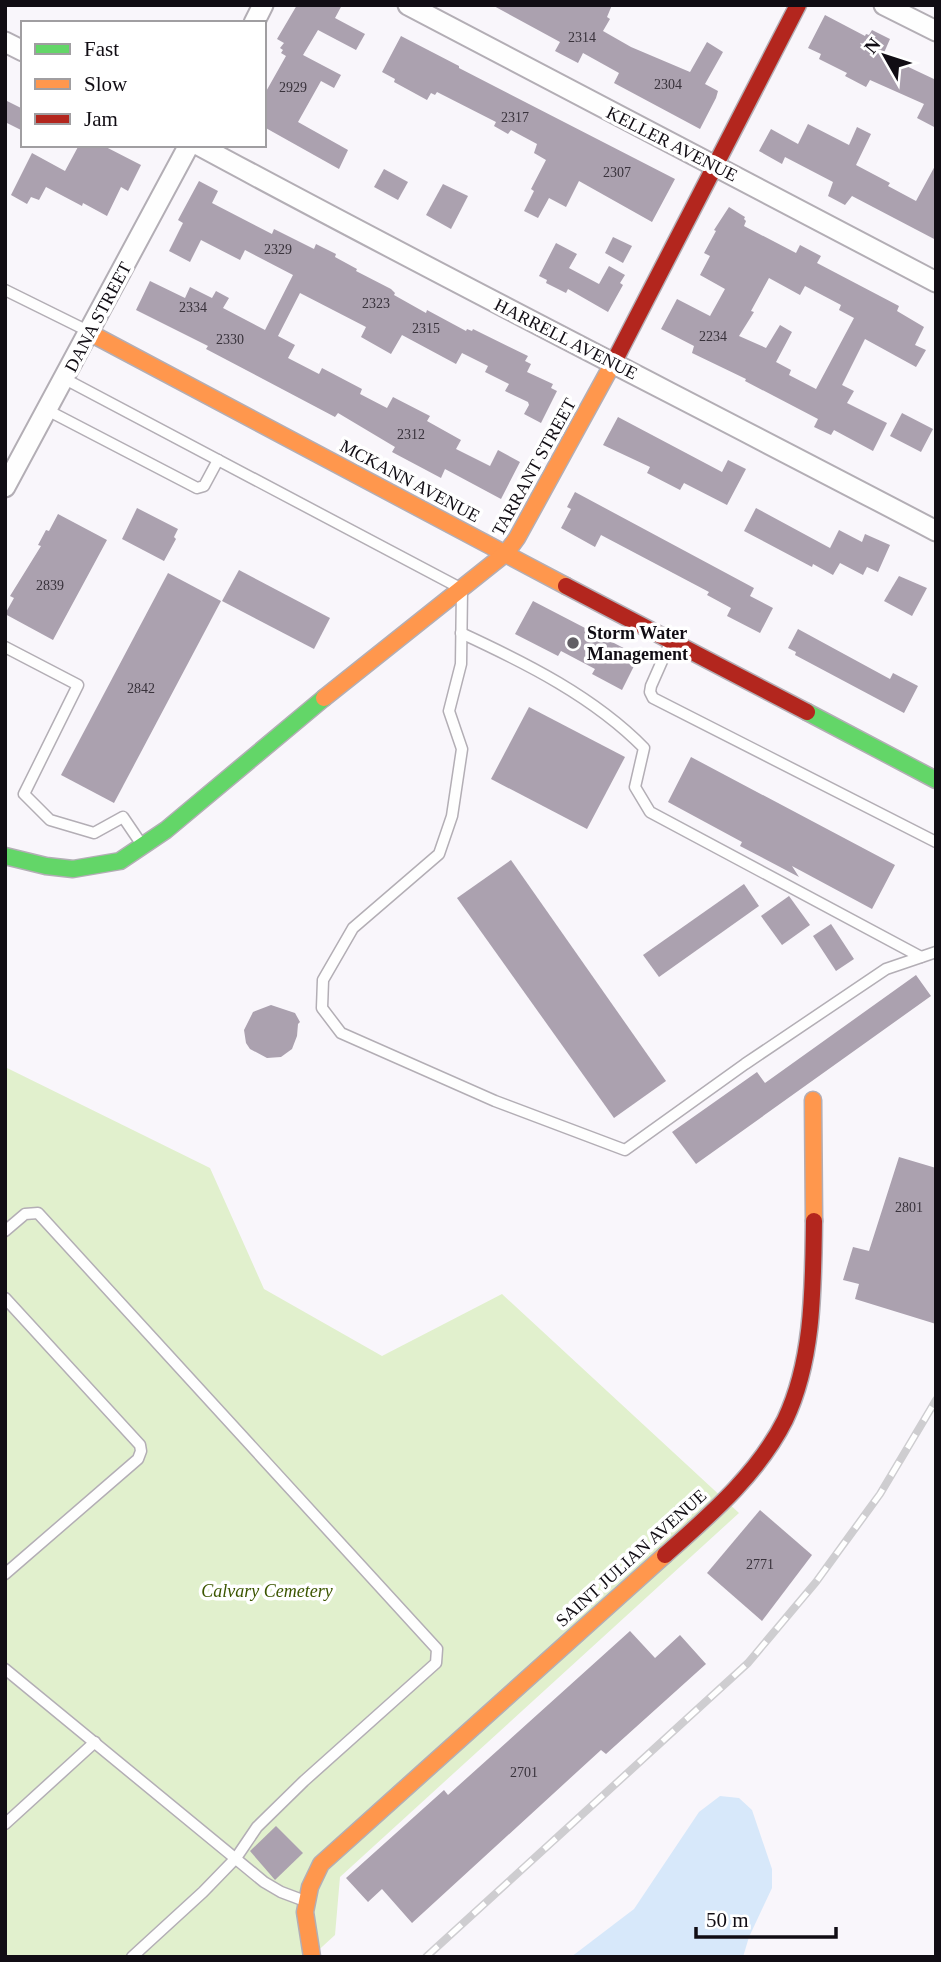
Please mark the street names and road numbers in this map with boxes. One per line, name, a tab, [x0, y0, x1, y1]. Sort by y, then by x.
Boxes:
street label: KELLER AVENUE	[603, 102, 741, 186]
street label: DANA STREET	[61, 259, 135, 375]
street label: HARRELL AVENUE	[491, 294, 641, 384]
street label: TARRANT STREET	[488, 395, 580, 539]
street label: MCKANN AVENUE	[337, 436, 483, 526]
street label: SAINT JULIAN AVENUE	[552, 1485, 710, 1631]

